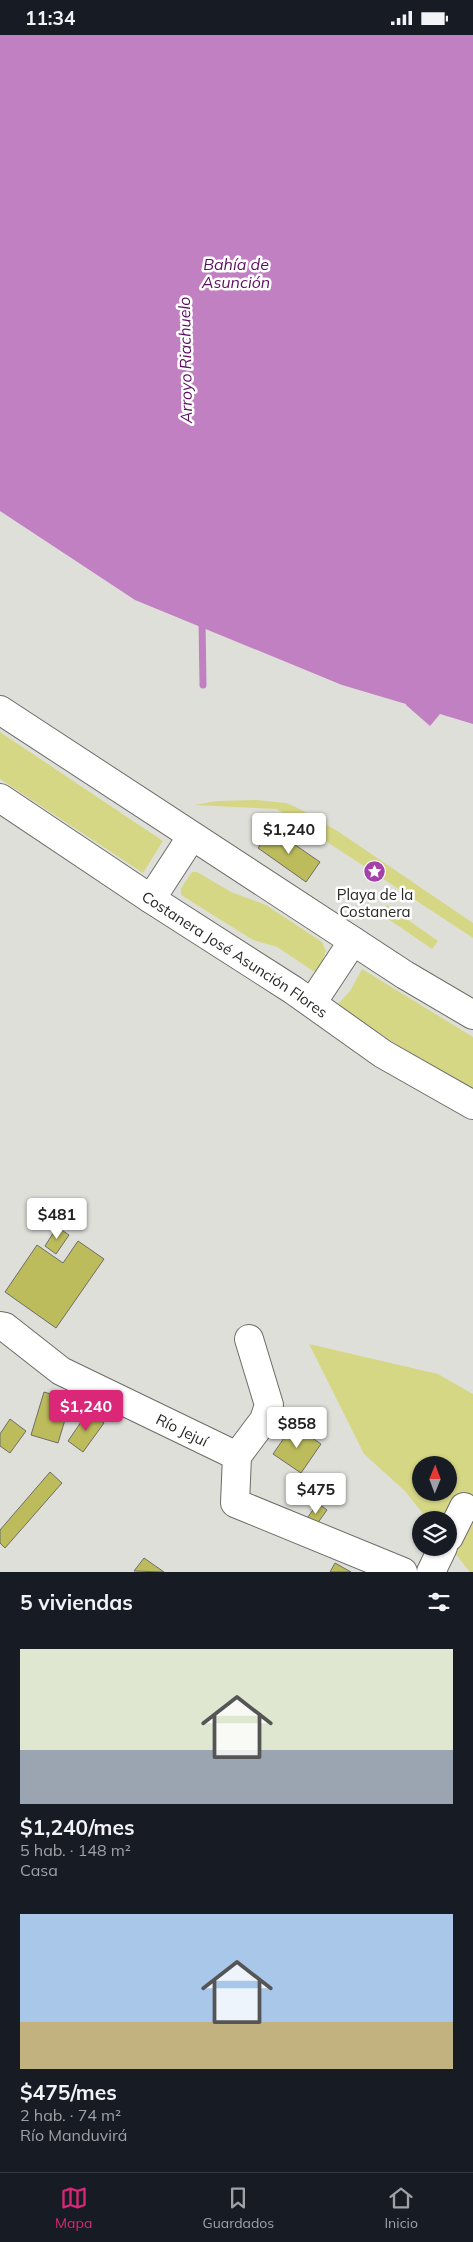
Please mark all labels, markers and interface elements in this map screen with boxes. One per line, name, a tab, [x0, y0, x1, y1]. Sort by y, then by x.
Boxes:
text: 11:34	[25, 6, 75, 30]
water label: Bahía de Asunción	[201, 254, 270, 292]
water label: Arroyo Riachuelo	[174, 297, 196, 424]
pin: $1,240	[248, 813, 330, 855]
text: $1,240	[263, 819, 315, 839]
place icon: Playa de la Costanera	[363, 859, 387, 883]
place label: Playa de la Costanera	[337, 885, 413, 921]
street label: Costanera José Asunción Flores	[138, 886, 332, 1021]
pin: $481	[27, 1197, 87, 1240]
text: $481	[38, 1204, 76, 1224]
pin: $1,240	[45, 1389, 127, 1432]
text: $1,240	[60, 1396, 112, 1416]
pin: $858	[267, 1407, 327, 1449]
street label: Río Jejuí	[153, 1409, 213, 1451]
text: $858	[278, 1413, 316, 1433]
north arrow	[412, 1456, 458, 1501]
map controls	[412, 1456, 457, 1556]
pin: $475	[286, 1473, 346, 1515]
text: $475	[297, 1479, 335, 1499]
button: layers	[412, 1511, 457, 1556]
icon: filters	[425, 1588, 453, 1616]
text: 5 viviendas	[20, 1589, 133, 1615]
icon: home	[192, 1682, 282, 1772]
text: $1,240/mes	[20, 1814, 135, 1840]
text: 5 hab. · 148 m²	[20, 1840, 131, 1860]
text: Casa	[20, 1860, 58, 1880]
icon: home	[192, 1947, 282, 2037]
text: $475/mes	[20, 2079, 117, 2105]
text: 2 hab. · 74 m²	[20, 2105, 121, 2125]
text: Río Manduvirá	[20, 2125, 127, 2145]
tab: Mapa	[55, 2184, 92, 2232]
tab: Guardados	[202, 2184, 274, 2232]
tab: Inicio	[384, 2184, 418, 2232]

